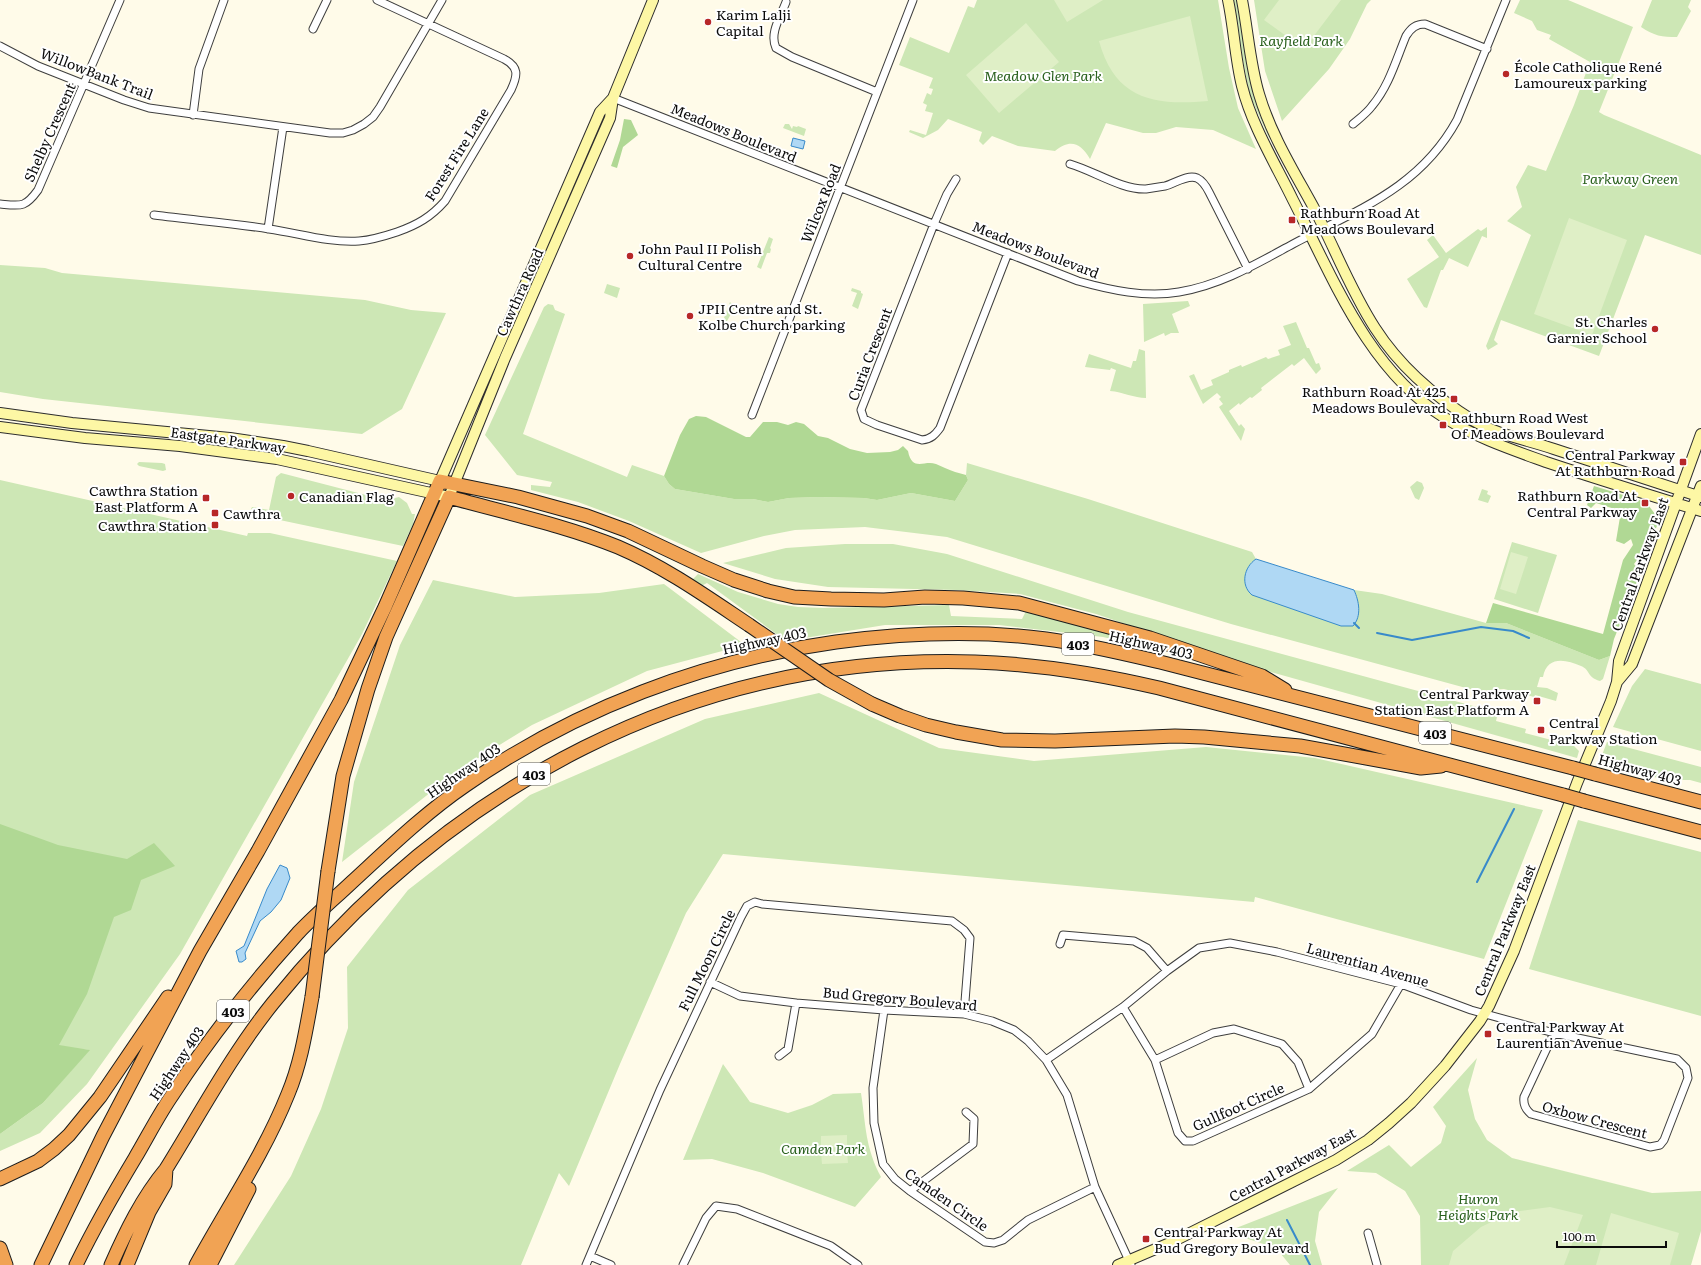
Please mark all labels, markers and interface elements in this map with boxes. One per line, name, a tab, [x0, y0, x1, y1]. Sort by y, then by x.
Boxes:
place label: Karim Lalji Capital	[716, 4, 791, 40]
marker: Karim Lalji Capital	[703, 17, 713, 27]
park label: Rayfield Park	[1259, 30, 1343, 50]
street label: WillowBank Trail	[38, 42, 157, 104]
place label: École Catholique René Lamoureux parking	[1514, 56, 1662, 92]
park label: Meadow Glen Park	[984, 65, 1102, 85]
marker: École Catholique René Lamoureux parking	[1501, 69, 1511, 79]
street label: Shelby Crescent	[18, 79, 80, 185]
street label: Meadows Boulevard	[668, 98, 800, 167]
street label: Forest Fire Lane	[419, 103, 493, 205]
street label: Wilcox Road	[795, 160, 845, 246]
park label: Parkway Green	[1582, 168, 1679, 188]
place label: Rathburn Road At Meadows Boulevard	[1300, 202, 1435, 238]
marker: Rathburn Road At Meadows Boulevard	[1287, 215, 1297, 225]
street label: Meadows Boulevard	[970, 216, 1103, 283]
place label: John Paul II Polish Cultural Centre	[638, 238, 762, 274]
street label: Cawthra Road	[491, 244, 548, 339]
marker: John Paul II Polish Cultural Centre	[625, 251, 635, 261]
place label: JPII Centre and St. Kolbe Church parking	[698, 298, 845, 334]
street label: Curia Crescent	[842, 304, 896, 403]
marker: JPII Centre and St. Kolbe Church parking	[685, 311, 695, 321]
place label: St. Charles Garnier School	[1547, 311, 1647, 347]
marker: St. Charles Garnier School	[1650, 324, 1660, 334]
place label: Rathburn Road At 425 Meadows Boulevard	[1302, 381, 1446, 417]
marker: Rathburn Road At 425 Meadows Boulevard	[1449, 394, 1459, 404]
place label: Rathburn Road West Of Meadows Boulevard	[1451, 407, 1605, 443]
marker: Rathburn Road West Of Meadows Boulevard	[1438, 420, 1448, 430]
street label: Eastgate Parkway	[169, 421, 288, 457]
place label: Central Parkway At Rathburn Road	[1555, 444, 1676, 480]
marker: Central Parkway At Rathburn Road	[1678, 457, 1688, 467]
place label: Cawthra Station East Platform A	[89, 480, 199, 516]
place label: Rathburn Road At Central Parkway	[1517, 485, 1638, 521]
place label: Canadian Flag	[299, 486, 394, 506]
marker: Canadian Flag	[286, 491, 296, 501]
marker: Cawthra Station East Platform A	[201, 493, 211, 503]
street label: Central Parkway East	[1605, 494, 1673, 634]
marker: Rathburn Road At Central Parkway	[1640, 498, 1650, 508]
place label: Cawthra	[223, 503, 281, 523]
marker: Cawthra	[210, 508, 220, 518]
place label: Cawthra Station	[98, 515, 207, 535]
marker: Cawthra Station	[210, 520, 220, 530]
street label: Highway 403	[720, 621, 808, 659]
street label: Highway 403	[1107, 625, 1195, 663]
road number: 403	[1062, 633, 1094, 655]
place label: Central Parkway Station East Platform A	[1374, 683, 1530, 719]
marker: Central Parkway Station East Platform A	[1532, 696, 1542, 706]
place label: Central Parkway Station	[1549, 712, 1658, 748]
road number: 403	[1419, 722, 1451, 744]
marker: Central Parkway Station	[1536, 725, 1546, 735]
street label: Highway 403	[422, 738, 504, 802]
street label: Highway 403	[1596, 748, 1684, 790]
road number: 403	[518, 763, 550, 785]
street label: Central Parkway East	[1468, 861, 1540, 999]
street label: Full Moon Circle	[673, 906, 739, 1014]
street label: Laurentian Avenue	[1304, 937, 1432, 991]
street label: Bud Gregory Boulevard	[822, 981, 979, 1015]
road number: 403	[217, 1000, 249, 1022]
place label: Central Parkway At Laurentian Avenue	[1496, 1016, 1624, 1052]
street label: Highway 403	[144, 1022, 208, 1104]
marker: Central Parkway At Laurentian Avenue	[1483, 1029, 1493, 1039]
street label: Gullfoot Circle	[1189, 1077, 1287, 1135]
street label: Oxbow Crescent	[1540, 1095, 1650, 1143]
street label: Central Parkway East	[1225, 1122, 1359, 1206]
park label: Camden Park	[781, 1138, 865, 1158]
street label: Camden Circle	[901, 1163, 993, 1235]
park label: Huron Heights Park	[1438, 1188, 1519, 1224]
place label: Central Parkway At Bud Gregory Boulevard	[1154, 1221, 1310, 1257]
scale bar	[1557, 1223, 1666, 1249]
text: 100 m	[1563, 1227, 1596, 1245]
marker: Central Parkway At Bud Gregory Boulevard	[1141, 1234, 1151, 1244]

